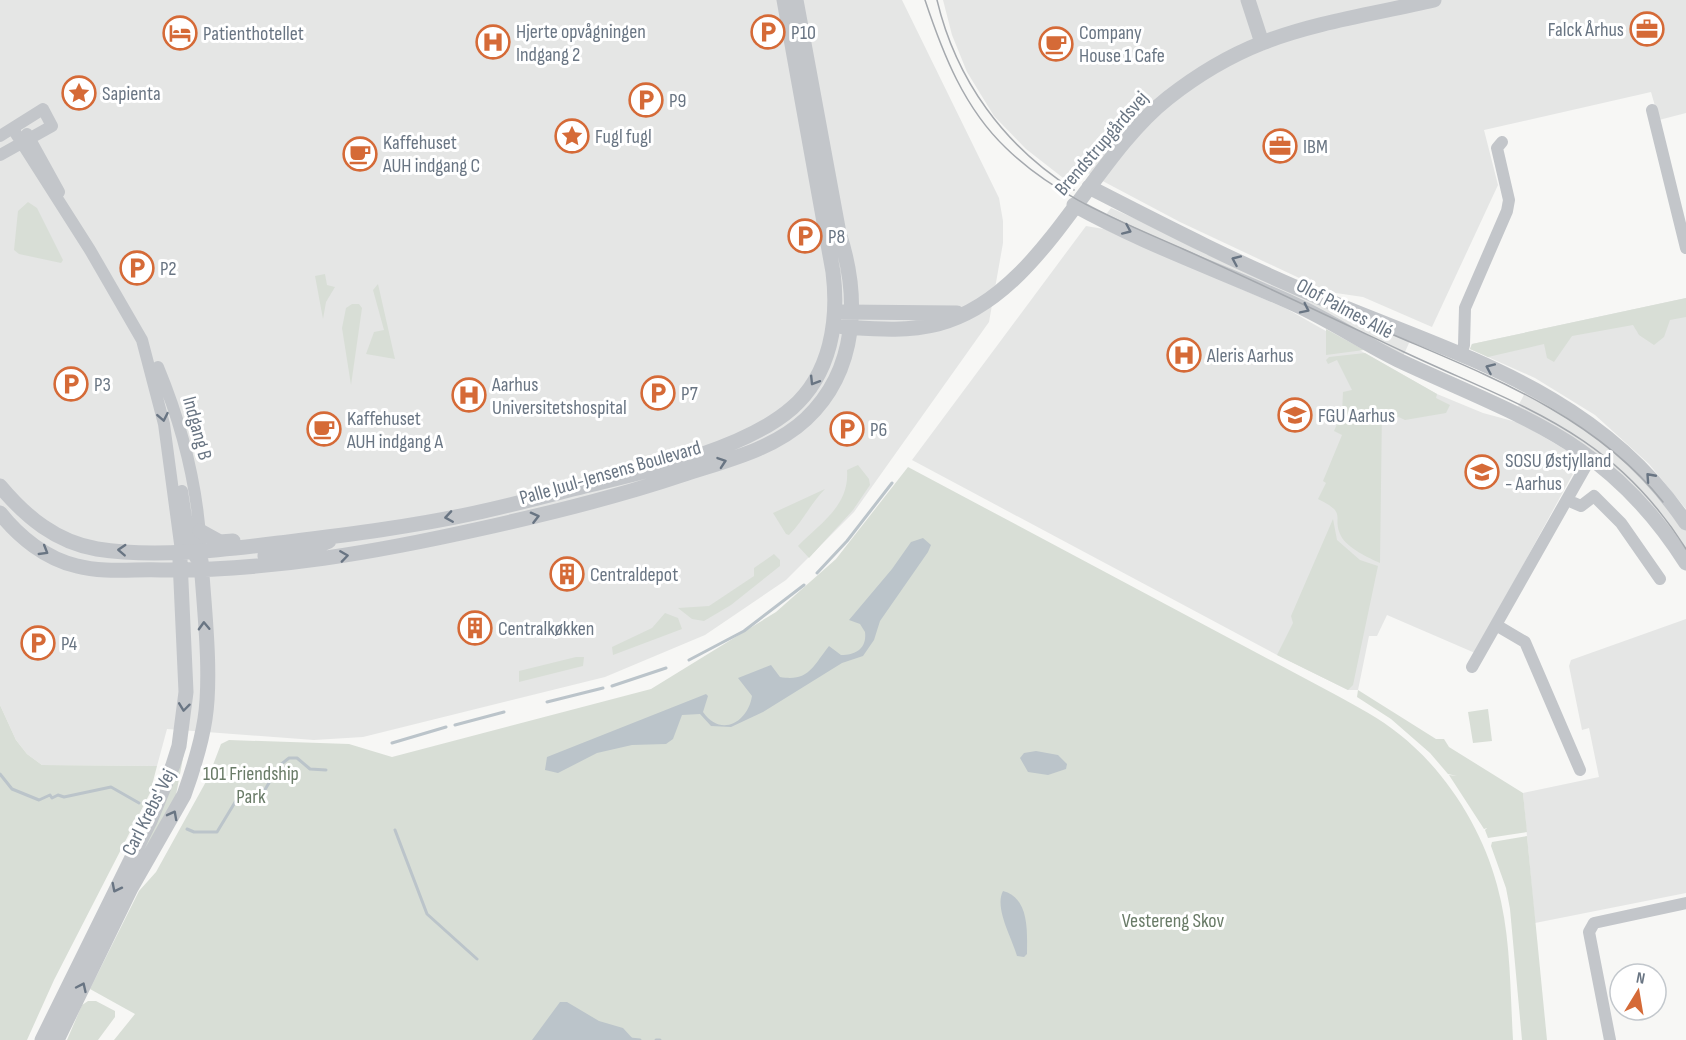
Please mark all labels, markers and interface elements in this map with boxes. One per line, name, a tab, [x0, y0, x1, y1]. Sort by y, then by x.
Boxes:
office icon: Falck Århus	[1629, 11, 1665, 47]
parking icon: P10	[750, 14, 786, 50]
hotel icon: Patienthotellet	[162, 15, 198, 51]
place label: Falck Århus	[1548, 18, 1624, 42]
place label: Hjerte opvågningen Indgang 2	[516, 20, 646, 67]
place label: P10	[791, 21, 816, 45]
place label: Company House 1 Cafe	[1079, 21, 1165, 68]
place label: Patienthotellet	[203, 22, 304, 46]
hospital icon: Hjerte opvågningen Indgang 2	[475, 24, 511, 60]
cafe icon: Company House 1 Cafe	[1038, 26, 1074, 62]
place icon: Sapienta	[61, 75, 97, 111]
place label: Sapienta	[102, 82, 161, 106]
parking icon: P9	[628, 82, 664, 118]
street label: Brendstrupgårdsvej	[1050, 87, 1154, 201]
place label: P9	[669, 89, 686, 113]
place icon: Fugl fugl	[554, 118, 590, 154]
place label: Fugl fugl	[595, 125, 652, 149]
office icon: IBM	[1262, 128, 1298, 164]
place label: Kaffehuset AUH indgang C	[382, 131, 480, 178]
place label: IBM	[1303, 135, 1328, 159]
cafe icon: Kaffehuset AUH indgang C	[342, 136, 378, 172]
parking icon: P8	[787, 218, 823, 254]
one-way arrow	[1121, 223, 1132, 235]
place label: P8	[828, 225, 845, 249]
parking icon: P2	[119, 250, 155, 286]
one-way arrow	[1231, 255, 1242, 267]
place label: P2	[160, 257, 177, 281]
street label: Olof Palmes Allé	[1292, 273, 1397, 344]
one-way arrow	[1299, 302, 1310, 314]
hospital icon: Aleris Aarhus	[1166, 337, 1202, 373]
place label: Aleris Aarhus	[1206, 344, 1294, 368]
one-way arrow	[1485, 363, 1496, 375]
parking icon: P3	[53, 366, 89, 402]
place label: P3	[94, 373, 111, 397]
place label: Aarhus Universitetshospital	[491, 373, 627, 420]
parking icon: P7	[640, 375, 676, 411]
one-way arrow	[810, 375, 821, 386]
hospital icon: Aarhus Universitetshospital	[451, 377, 487, 413]
place label: P7	[681, 382, 698, 406]
street label: Indgang B	[177, 394, 217, 463]
school or university icon: FGU Aarhus	[1277, 397, 1313, 433]
place label: FGU Aarhus	[1318, 404, 1395, 428]
place label: Kaffehuset AUH indgang A	[346, 407, 443, 454]
cafe icon: Kaffehuset AUH indgang A	[306, 411, 342, 447]
parking icon: P6	[829, 411, 865, 447]
one-way arrow	[156, 412, 169, 422]
place label: P6	[870, 418, 887, 442]
street label: Palle Juul-Jensens Boulevard	[517, 436, 704, 510]
place label: SOSU Østjylland - Aarhus	[1505, 449, 1611, 496]
school or university icon: SOSU Østjylland - Aarhus	[1464, 454, 1500, 490]
one-way arrow	[716, 457, 727, 469]
one-way arrow	[1646, 473, 1657, 484]
one-way arrow	[444, 511, 454, 523]
one-way arrow	[529, 511, 539, 524]
one-way arrow	[38, 544, 48, 555]
one-way arrow	[118, 544, 127, 557]
one-way arrow	[339, 550, 348, 562]
building icon: Centraldepot	[549, 556, 585, 592]
place label: Centraldepot	[590, 563, 678, 587]
building icon: Centralkøkken	[457, 610, 493, 646]
place label: Centralkøkken	[498, 617, 594, 641]
one-way arrow	[198, 621, 211, 630]
parking icon: P4	[20, 625, 56, 661]
place label: P4	[61, 632, 77, 656]
one-way arrow	[178, 702, 191, 711]
park label: 101 Friendship Park	[203, 762, 299, 809]
street label: Carl Krebs' Vej	[117, 765, 181, 860]
one-way arrow	[166, 810, 177, 821]
one-way arrow	[112, 881, 123, 892]
park label: Vestereng Skov	[1122, 909, 1225, 933]
north arrow	[1608, 962, 1668, 1022]
text: N	[1635, 969, 1647, 989]
one-way arrow	[74, 982, 86, 993]

